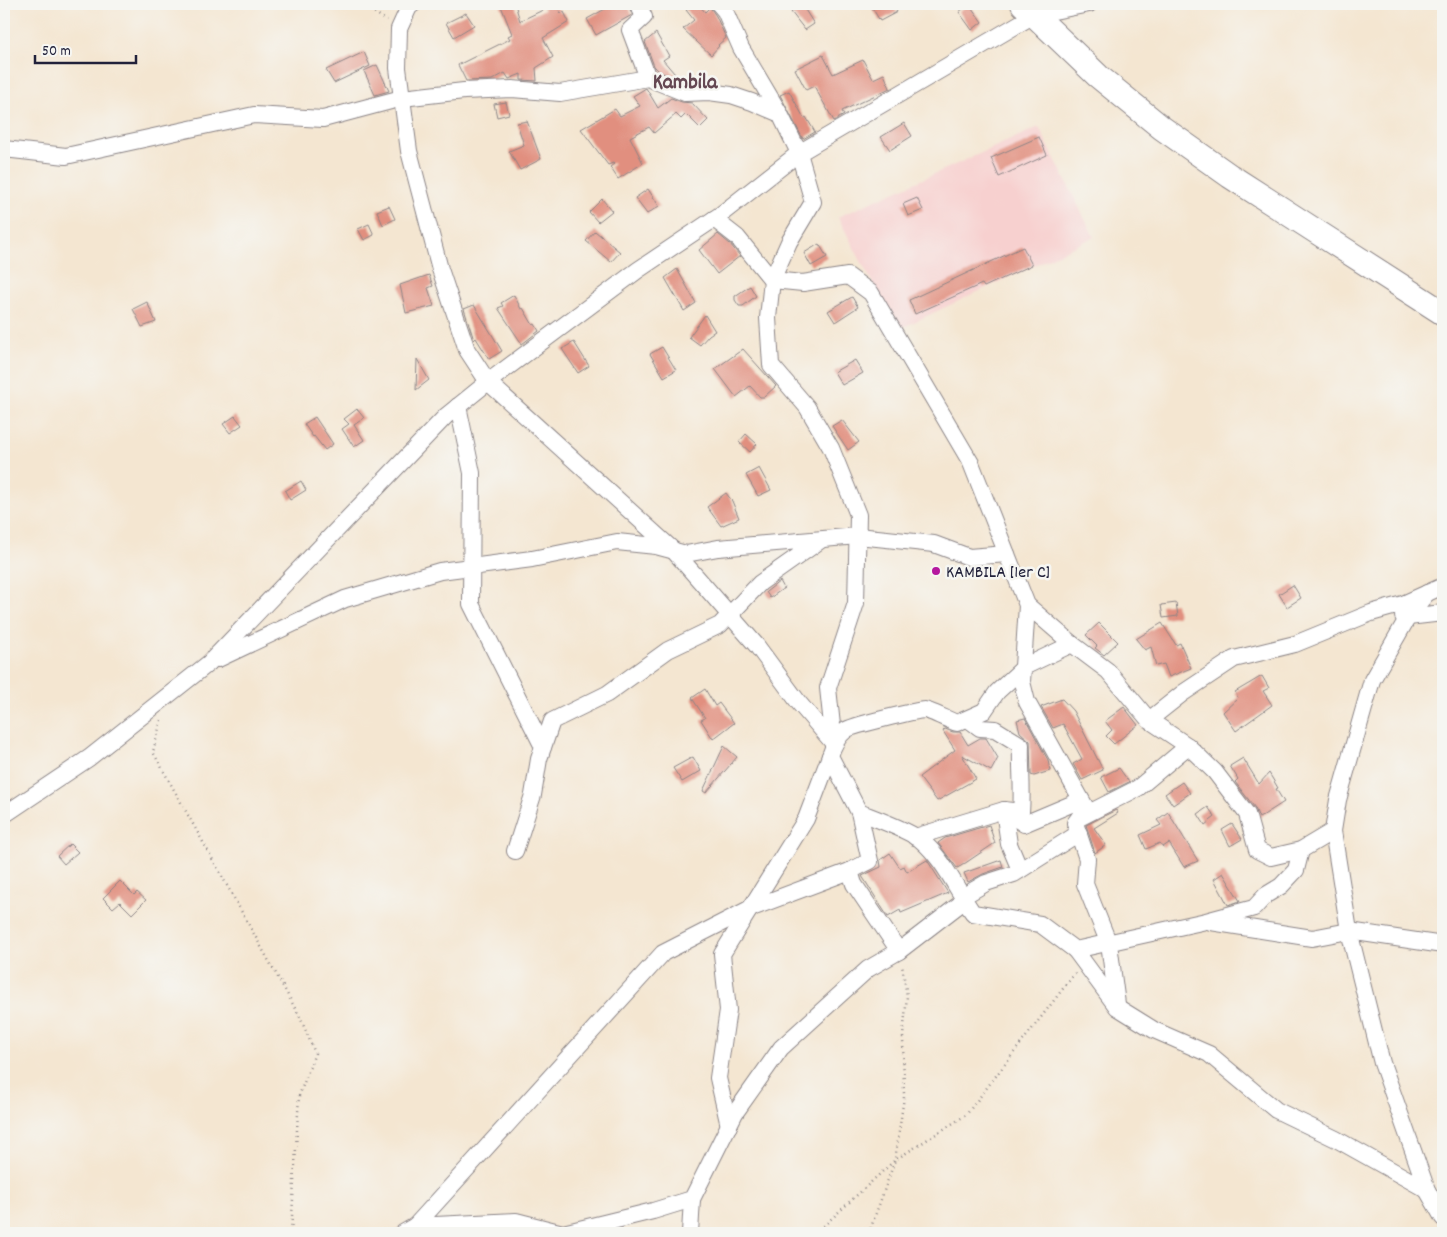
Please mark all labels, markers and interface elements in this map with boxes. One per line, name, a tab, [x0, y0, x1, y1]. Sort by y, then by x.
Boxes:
scale bar	[35, 32, 136, 64]
text: 50 m	[42, 41, 71, 63]
district label: Kambila	[653, 68, 718, 99]
place label: KAMBILA [1er C]	[946, 561, 1050, 586]
marker: KAMBILA [1er C]	[930, 565, 942, 577]

